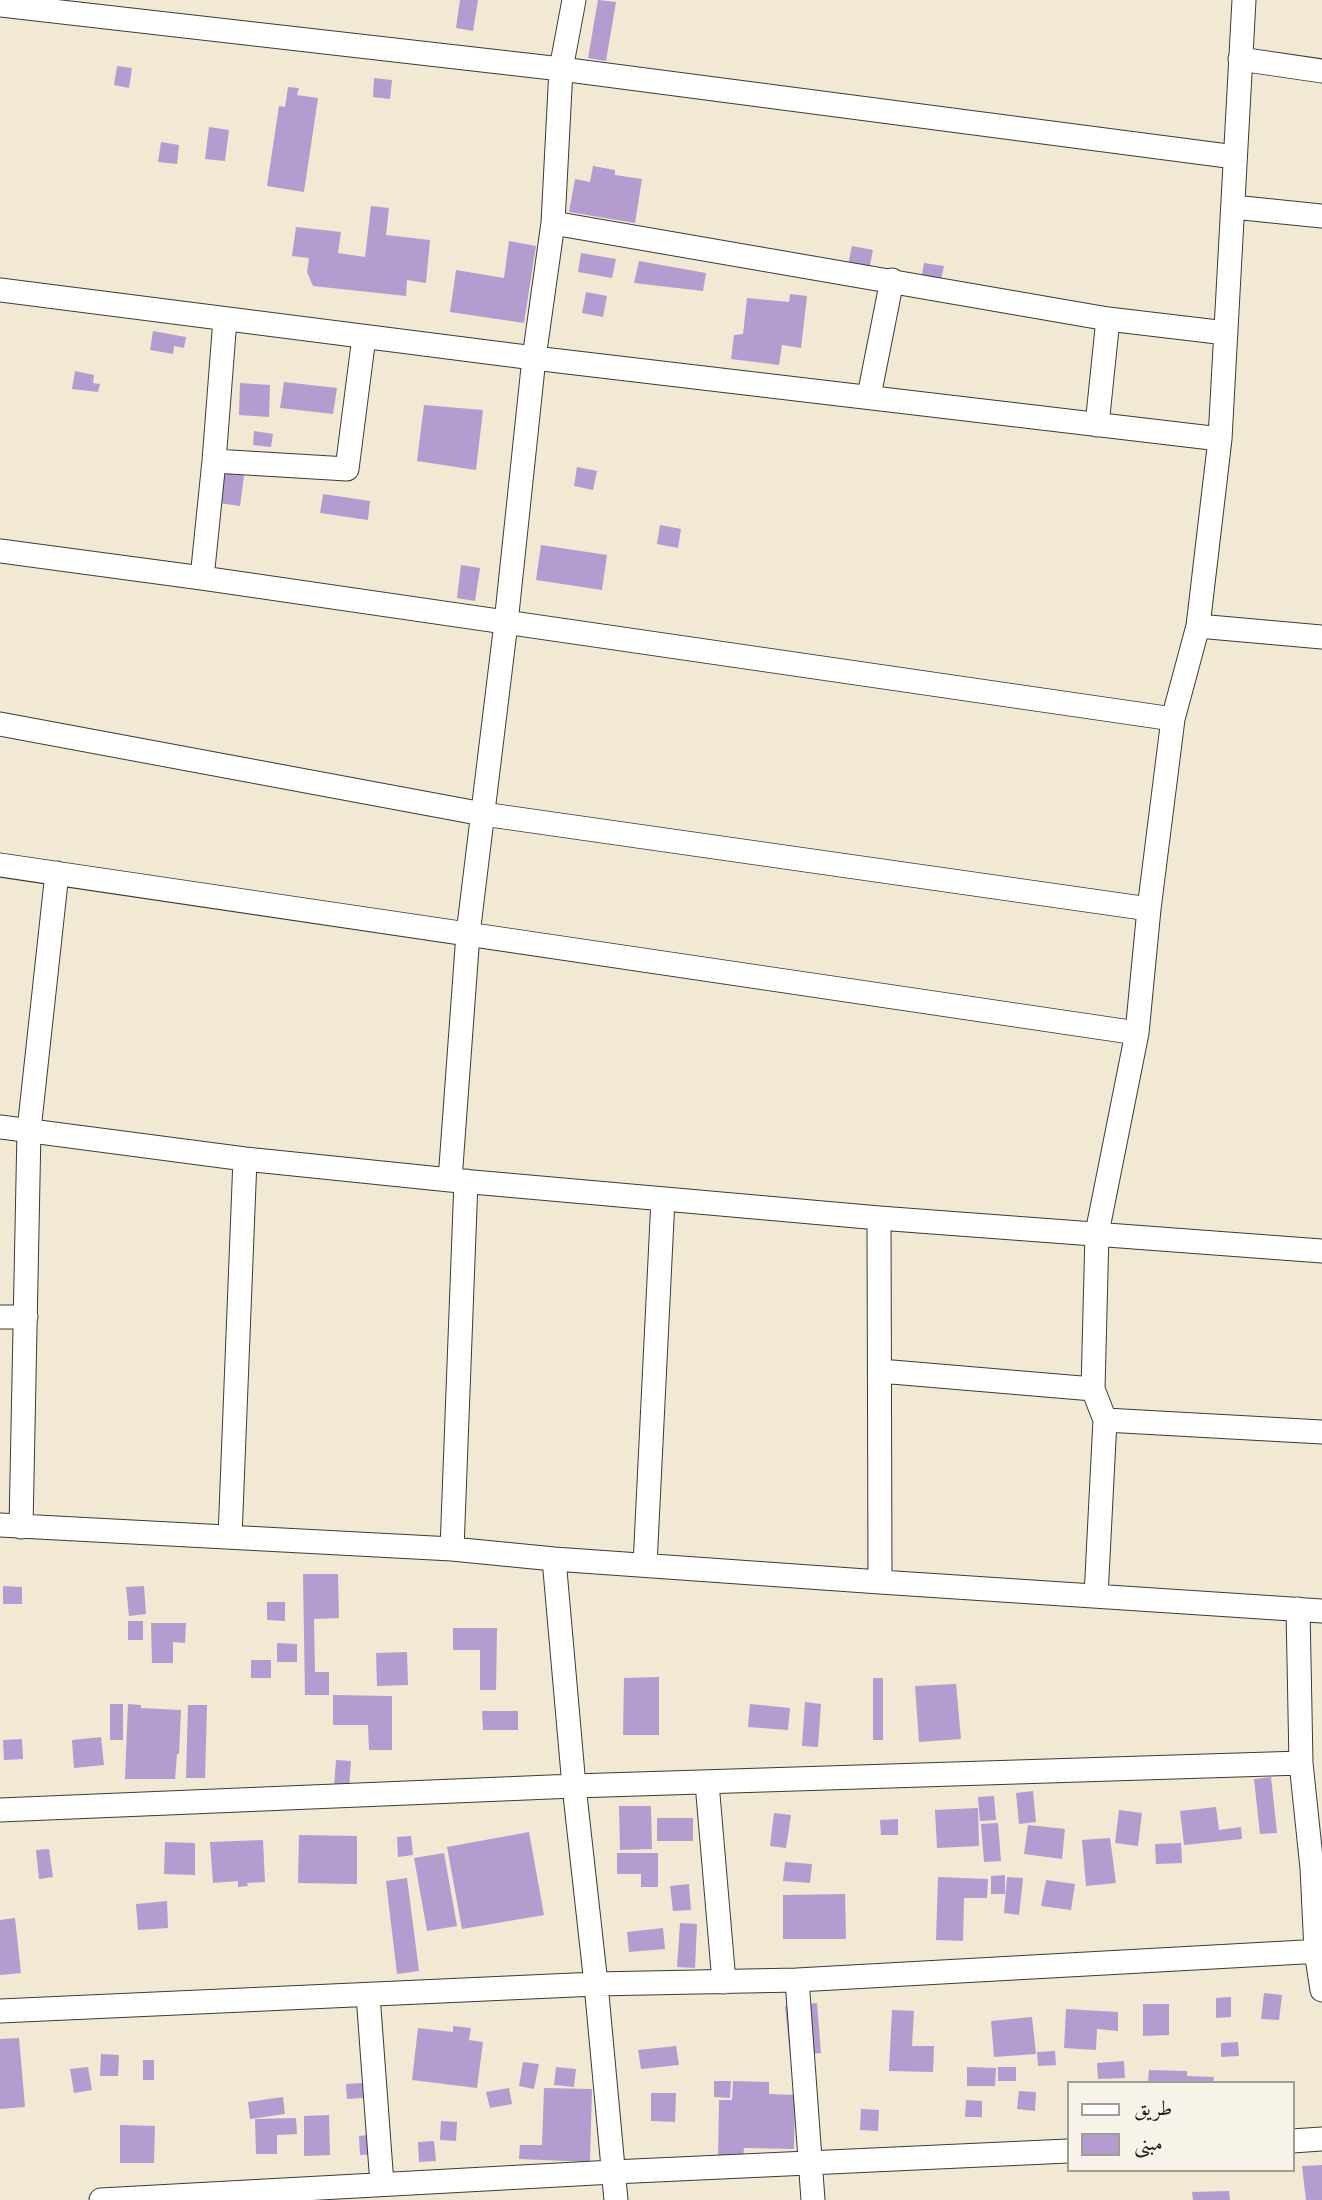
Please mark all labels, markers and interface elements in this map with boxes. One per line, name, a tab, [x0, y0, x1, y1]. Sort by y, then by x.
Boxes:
legend	[1066, 2081, 1294, 2172]
text: طريق	[1134, 2092, 1172, 2123]
text: مبنى	[1134, 2127, 1163, 2158]

